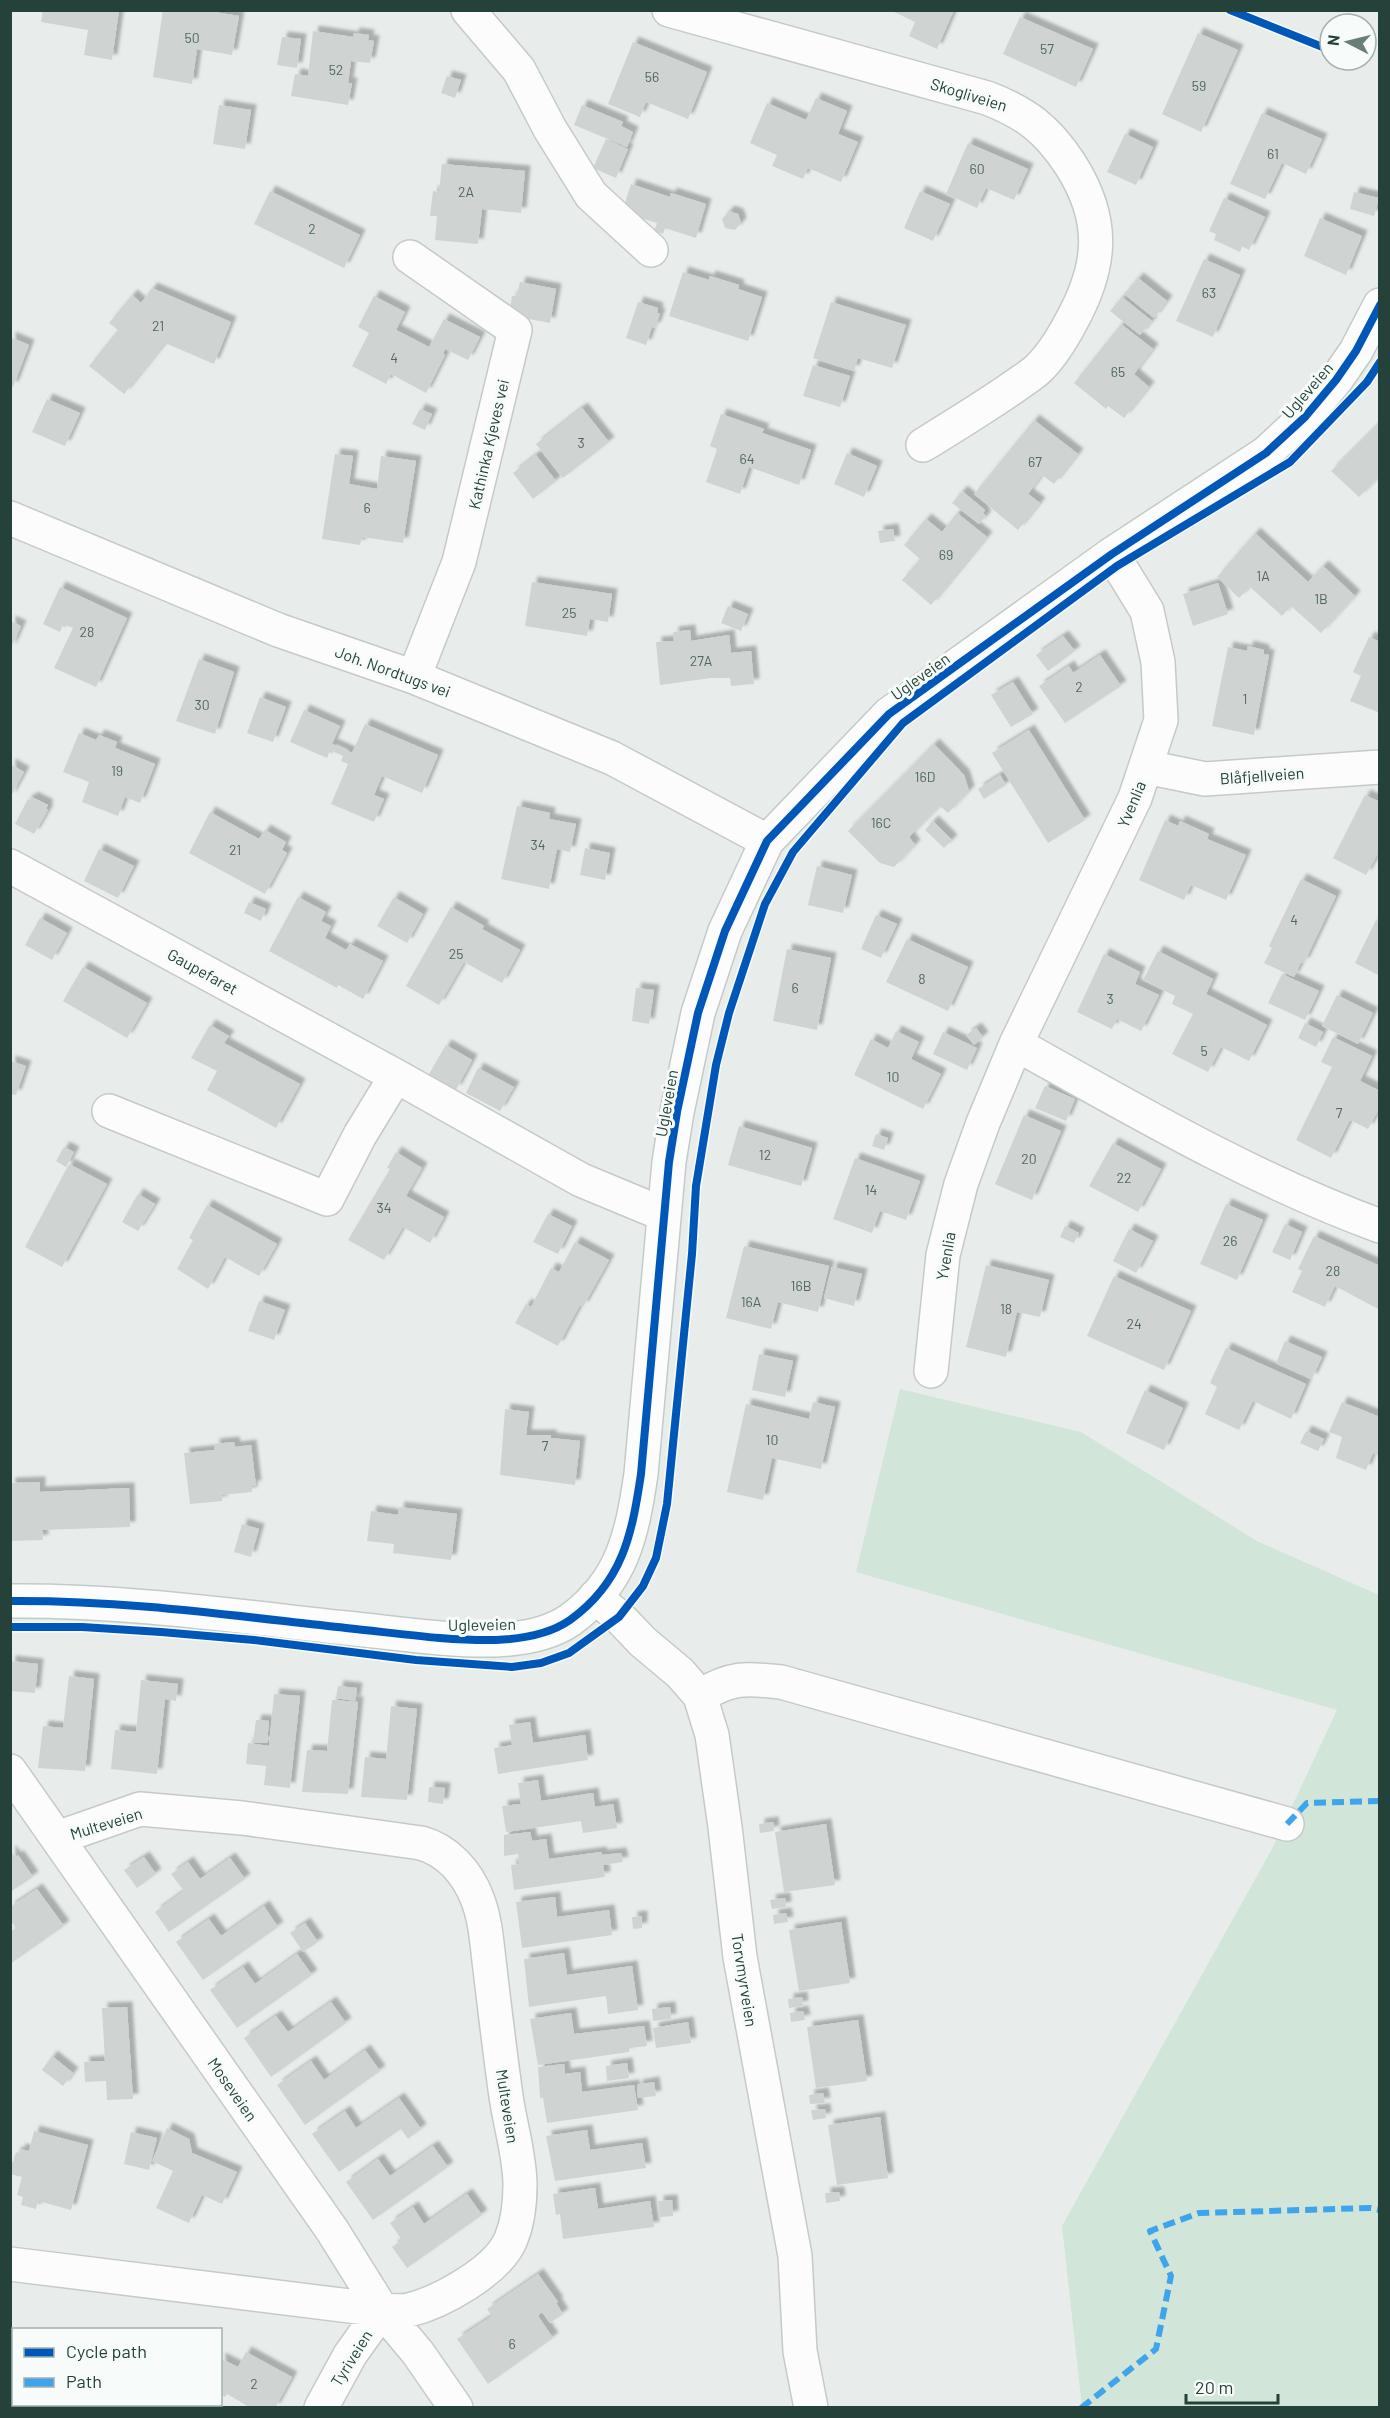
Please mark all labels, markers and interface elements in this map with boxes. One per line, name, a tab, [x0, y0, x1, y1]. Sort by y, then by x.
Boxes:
north arrow	[1318, 12, 1378, 72]
house number: 50	[184, 29, 200, 46]
text: N	[1323, 34, 1343, 47]
house number: 57	[1040, 40, 1054, 57]
house number: 52	[329, 61, 343, 78]
house number: 56	[645, 68, 659, 85]
street label: Skogliveien	[928, 73, 1010, 115]
house number: 59	[1192, 77, 1206, 94]
house number: 61	[1267, 145, 1279, 162]
house number: 60	[969, 160, 985, 177]
house number: 2A	[458, 183, 474, 200]
house number: 2	[308, 220, 316, 237]
house number: 63	[1202, 284, 1216, 301]
house number: 21	[152, 317, 164, 334]
house number: 4	[390, 349, 398, 366]
street label: Ugleveien	[1278, 358, 1336, 422]
house number: 65	[1111, 363, 1125, 380]
street label: Kathinka Kjeves vei	[464, 377, 512, 511]
house number: 3	[577, 434, 585, 451]
house number: 64	[740, 450, 754, 467]
house number: 67	[1028, 453, 1042, 470]
house number: 6	[363, 499, 371, 516]
house number: 69	[939, 546, 953, 563]
house number: 1A	[1256, 567, 1270, 584]
house number: 1B	[1314, 590, 1328, 607]
house number: 25	[562, 604, 576, 621]
house number: 28	[80, 623, 94, 640]
street label: Joh. Nordtugs vei	[333, 641, 453, 701]
street label: Ugleveien	[887, 648, 953, 704]
house number: 27A	[690, 652, 713, 669]
house number: 2	[1075, 678, 1083, 695]
house number: 1	[1243, 690, 1247, 707]
house number: 30	[194, 696, 210, 713]
house number: 19	[111, 762, 123, 779]
street label: Blåfjellveien	[1219, 763, 1305, 787]
house number: 16D	[915, 768, 935, 785]
street label: Yvenlia	[1113, 778, 1149, 830]
house number: 16C	[871, 814, 891, 831]
house number: 34	[531, 836, 545, 853]
house number: 21	[229, 841, 241, 858]
house number: 4	[1290, 911, 1298, 928]
street label: Gaupefaret	[165, 944, 241, 998]
house number: 25	[449, 945, 463, 962]
house number: 8	[918, 970, 926, 987]
house number: 6	[791, 979, 799, 996]
house number: 3	[1106, 990, 1114, 1007]
house number: 5	[1200, 1042, 1208, 1059]
street label: Ugleveien	[651, 1068, 681, 1138]
house number: 10	[887, 1068, 899, 1085]
house number: 7	[1336, 1104, 1343, 1121]
house number: 12	[759, 1146, 771, 1163]
house number: 20	[1021, 1150, 1037, 1167]
house number: 22	[1116, 1169, 1132, 1186]
house number: 14	[865, 1181, 877, 1198]
house number: 34	[377, 1199, 391, 1216]
street label: Yvenlia	[931, 1230, 959, 1282]
house number: 26	[1223, 1232, 1237, 1249]
house number: 28	[1326, 1262, 1340, 1279]
house number: 16B	[791, 1277, 811, 1294]
house number: 16A	[741, 1293, 762, 1310]
house number: 18	[1000, 1300, 1012, 1317]
house number: 24	[1126, 1315, 1142, 1332]
house number: 10	[766, 1431, 778, 1448]
house number: 7	[542, 1437, 549, 1454]
street label: Ugleveien	[448, 1614, 516, 1634]
street label: Multeveien	[68, 1803, 144, 1843]
street label: Torvmyrveien	[728, 1932, 762, 2028]
street label: Moseveien	[204, 2054, 262, 2124]
street label: Multeveien	[493, 2068, 523, 2144]
street label: Tyriveien	[326, 2326, 376, 2390]
legend	[12, 2328, 222, 2406]
house number: 6	[508, 2335, 516, 2352]
text: Cycle path	[66, 2340, 147, 2362]
scale bar	[1186, 2367, 1278, 2405]
text: Path	[66, 2370, 102, 2392]
house number: 2	[250, 2375, 258, 2392]
text: 20 m	[1195, 2376, 1233, 2398]

